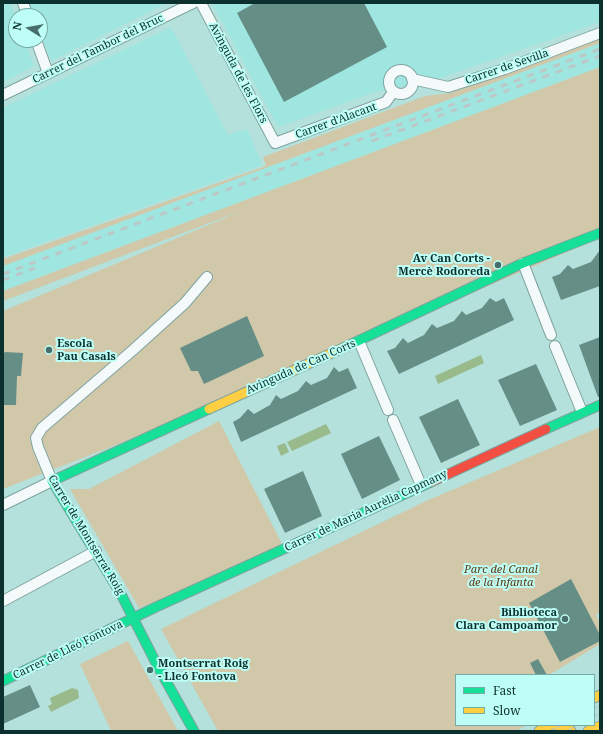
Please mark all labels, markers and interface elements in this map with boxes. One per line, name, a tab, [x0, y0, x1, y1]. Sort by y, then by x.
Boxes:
north arrow	[8, 8, 48, 48]
street label: Carrer del Tambor del Bruc	[30, 12, 166, 86]
text: N	[9, 20, 25, 32]
street label: Avinguda de les Flors	[206, 21, 270, 125]
street label: Carrer de Sevilla	[463, 47, 551, 87]
street label: Carrer d'Alacant	[294, 100, 378, 142]
place label: Av Can Corts - Mercè Rodoreda	[398, 252, 490, 278]
marker: Av Can Corts - Mercè Rodoreda	[493, 260, 503, 270]
place label: Escola Pau Casals	[57, 337, 116, 363]
street label: Avinguda de Can Corts	[244, 337, 358, 397]
marker: Escola Pau Casals	[44, 345, 54, 355]
street label: Carrer de Maria Aurèlia Capmany	[283, 467, 449, 555]
street label: Carrer de Montserrat Roig	[45, 473, 127, 597]
park label: Parc del Canal de la Infanta	[464, 563, 538, 589]
place label: Biblioteca Clara Campoamor	[456, 606, 557, 632]
marker: Biblioteca Clara Campoamor	[560, 614, 570, 624]
street label: Carrer de Lleó Fontova	[11, 618, 125, 682]
place label: Montserrat Roig - Lleó Fontova	[158, 657, 248, 683]
marker: Montserrat Roig - Lleó Fontova	[145, 665, 155, 675]
legend	[455, 674, 595, 726]
text: Fast	[493, 682, 516, 699]
text: Slow	[493, 702, 521, 719]

